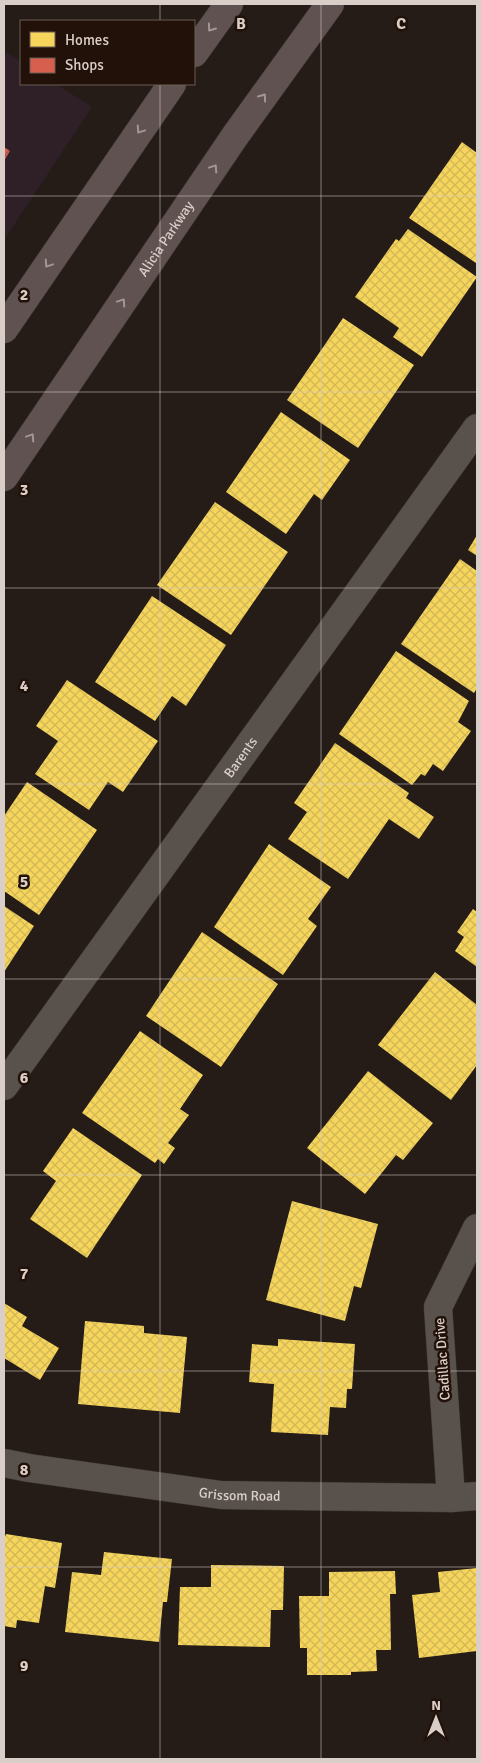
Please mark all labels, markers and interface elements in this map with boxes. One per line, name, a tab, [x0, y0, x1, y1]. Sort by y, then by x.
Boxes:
text: B	[236, 14, 246, 34]
text: C	[396, 14, 406, 34]
legend	[20, 20, 195, 85]
one-way arrow	[208, 22, 217, 32]
text: Homes	[65, 31, 109, 49]
text: Shops	[65, 56, 104, 74]
one-way arrow	[257, 93, 267, 102]
one-way arrow	[137, 124, 146, 134]
one-way arrow	[208, 164, 217, 174]
street label: Alicia Parkway	[134, 198, 198, 280]
one-way arrow	[45, 258, 54, 268]
text: 2	[20, 285, 28, 305]
one-way arrow	[116, 298, 126, 307]
one-way arrow	[25, 433, 34, 442]
text: 3	[20, 480, 28, 500]
text: 4	[20, 676, 29, 696]
street label: Barents	[220, 734, 261, 781]
text: 5	[20, 872, 28, 892]
text: 6	[20, 1068, 29, 1088]
text: 7	[20, 1264, 29, 1284]
street label: Cadillac Drive	[431, 1317, 454, 1401]
text: 8	[20, 1460, 29, 1480]
street label: Grissom Road	[198, 1484, 281, 1505]
text: 9	[20, 1656, 29, 1676]
north arrow	[411, 1693, 461, 1743]
text: N	[431, 1697, 441, 1714]

